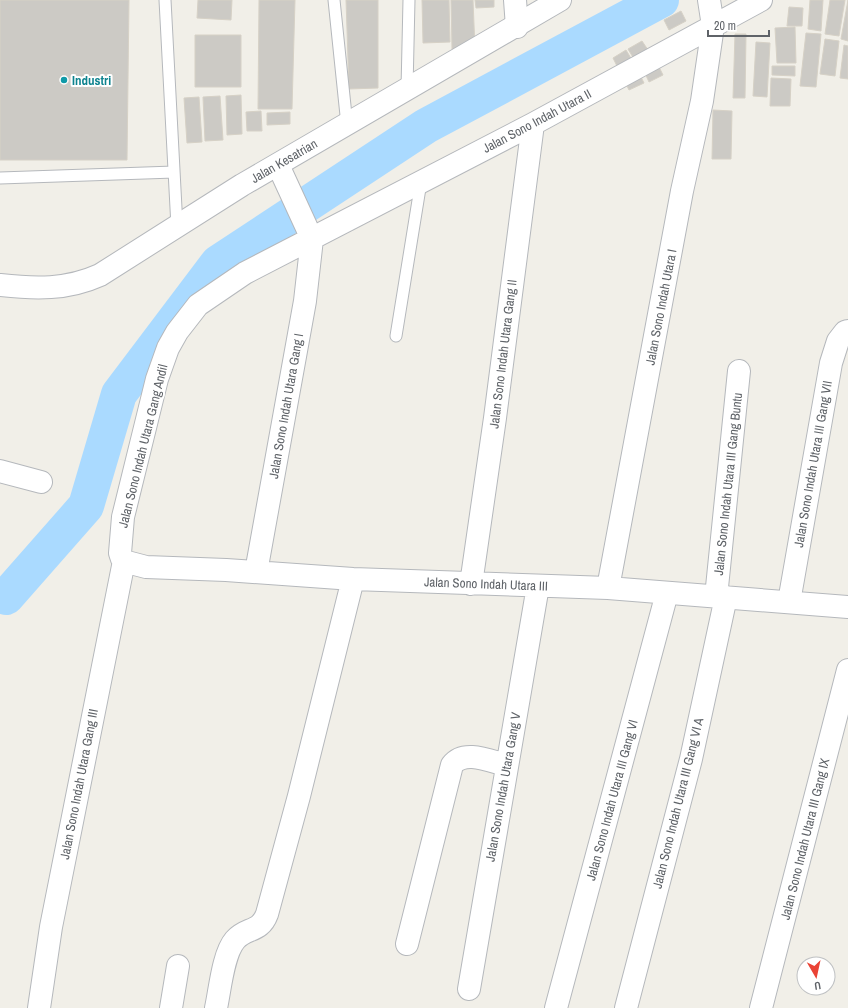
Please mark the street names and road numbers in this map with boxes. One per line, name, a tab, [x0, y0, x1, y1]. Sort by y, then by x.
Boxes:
street label: Jalan Sono Indah Utara II	[480, 85, 594, 157]
street label: Jalan Kesatrian	[248, 135, 320, 187]
street label: Jalan Sono Indah Utara I	[641, 247, 681, 367]
street label: Jalan Sono Indah Utara Gang II	[485, 279, 521, 429]
street label: Jalan Sono Indah Utara Gang I	[265, 332, 307, 480]
street label: Jalan Sono Indah Utara Gang Andil	[114, 363, 172, 529]
street label: Jalan Sono Indah Utara III Gang VII	[790, 379, 836, 549]
street label: Jalan Sono Indah Utara III Gang Buntu	[710, 392, 746, 576]
street label: Jalan Sono Indah Utara III	[424, 573, 548, 595]
street label: Jalan Sono Indah Utara Gang III	[56, 707, 102, 861]
street label: Jalan Sono Indah Utara Gang V	[482, 711, 524, 863]
street label: Jalan Sono Indah Utara III Gang VI A	[649, 715, 708, 890]
street label: Jalan Sono Indah Utara III Gang VI	[582, 718, 642, 882]
street label: Jalan Sono Indah Utara III Gang IX	[777, 756, 834, 922]

